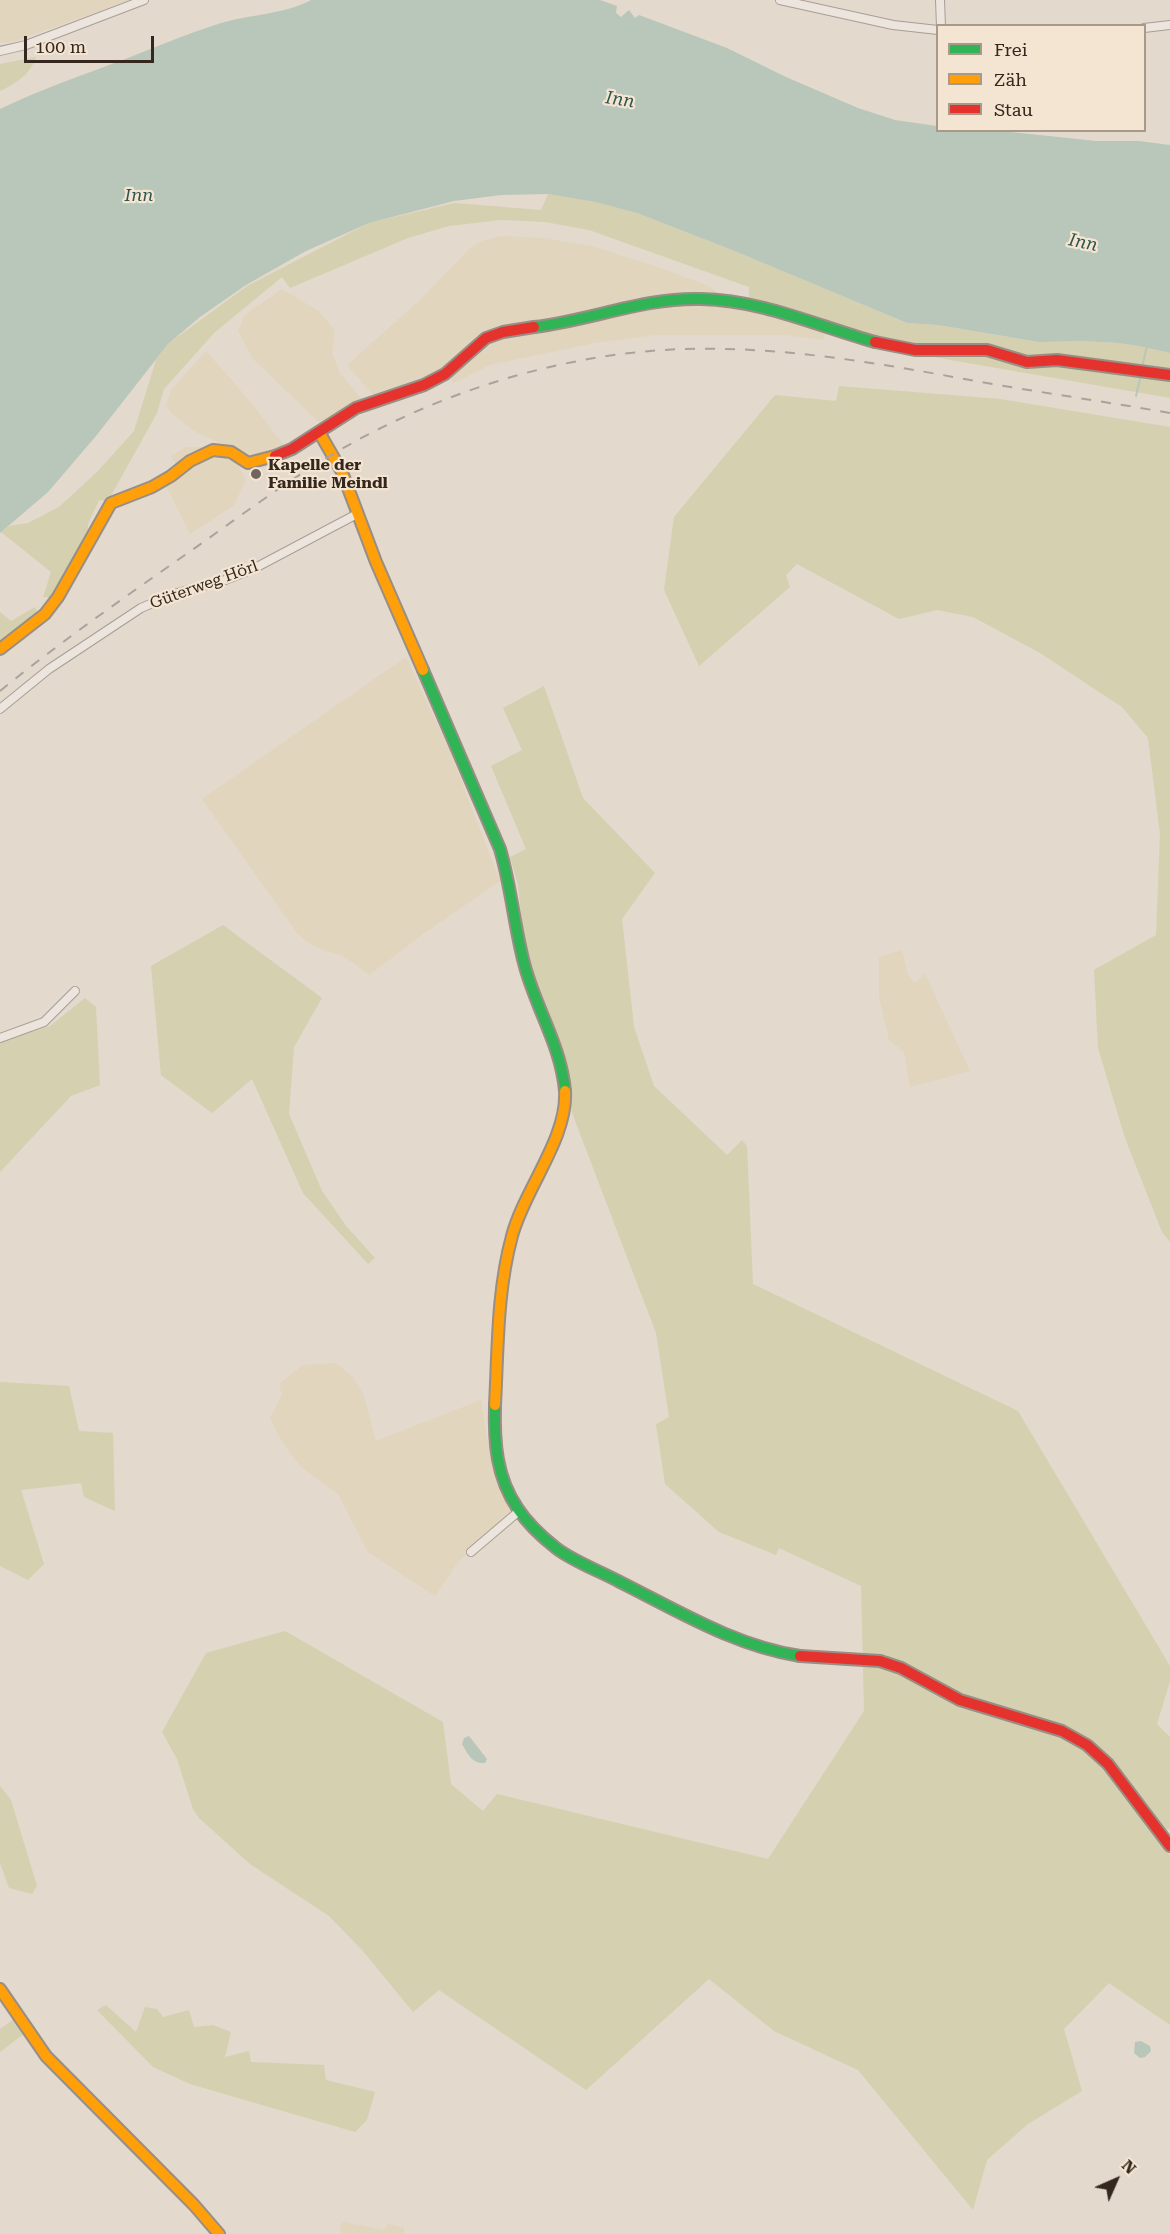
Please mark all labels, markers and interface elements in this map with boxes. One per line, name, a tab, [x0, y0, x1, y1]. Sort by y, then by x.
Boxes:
scale bar	[27, 24, 158, 62]
legend	[936, 24, 1146, 132]
text: 100 m	[35, 36, 86, 57]
text: Frei	[994, 39, 1027, 60]
text: Zäh	[994, 69, 1027, 90]
water label: Inn	[604, 87, 636, 113]
text: Stau	[994, 99, 1033, 120]
water label: Inn	[125, 185, 153, 207]
water label: Inn	[1067, 229, 1099, 257]
place label: Kapelle der Familie Meindl	[268, 455, 388, 493]
marker: Kapelle der Familie Meindl	[249, 467, 263, 481]
street label: Güterweg Hörl	[147, 557, 261, 613]
north arrow	[1086, 2150, 1146, 2210]
text: N	[1118, 2156, 1140, 2178]

